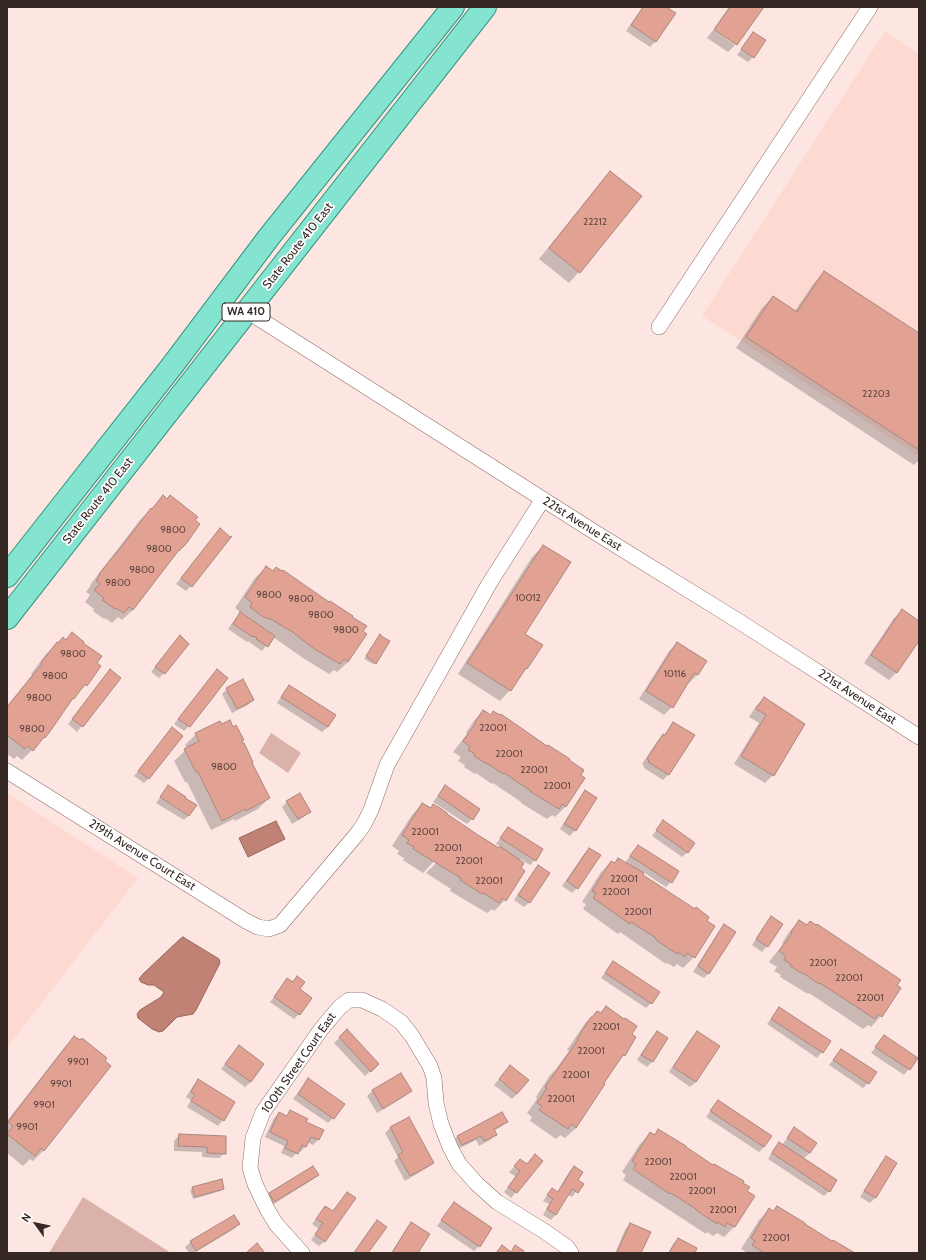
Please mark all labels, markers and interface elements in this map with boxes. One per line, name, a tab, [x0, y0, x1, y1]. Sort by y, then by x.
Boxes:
street label: State Route 410 East	[260, 200, 336, 292]
house number: 22212	[583, 216, 607, 228]
road number: WA 410	[222, 303, 270, 321]
house number: 22203	[862, 388, 890, 400]
street label: State Route 410 East	[60, 455, 136, 547]
street label: 221st Avenue East	[540, 494, 624, 554]
house number: 9800	[160, 524, 186, 536]
house number: 9800	[146, 543, 172, 555]
house number: 9800	[129, 564, 155, 576]
house number: 9800	[105, 577, 131, 589]
house number: 9800	[256, 589, 282, 601]
house number: 10012	[515, 592, 541, 604]
house number: 9800	[288, 593, 314, 605]
house number: 9800	[308, 609, 334, 621]
house number: 9800	[333, 624, 359, 636]
house number: 9800	[60, 648, 86, 660]
street label: 221st Avenue East	[815, 666, 899, 728]
house number: 10116	[664, 668, 686, 680]
house number: 9800	[42, 670, 68, 682]
house number: 9800	[26, 692, 52, 704]
house number: 22001	[479, 722, 507, 734]
house number: 9800	[19, 723, 45, 735]
house number: 22001	[495, 748, 523, 760]
house number: 9800	[211, 761, 237, 773]
house number: 22001	[520, 764, 548, 776]
house number: 22001	[543, 780, 571, 792]
street label: 219th Avenue Court East	[86, 816, 198, 894]
house number: 22001	[411, 826, 439, 838]
house number: 22001	[434, 842, 462, 854]
house number: 22001	[455, 855, 483, 867]
house number: 22001	[610, 873, 638, 885]
house number: 22001	[475, 875, 503, 887]
house number: 22001	[602, 886, 630, 898]
house number: 22001	[624, 906, 652, 918]
house number: 22001	[809, 957, 837, 969]
house number: 22001	[835, 972, 863, 984]
house number: 22001	[856, 992, 884, 1004]
street label: 100th Street Court East	[259, 1010, 339, 1116]
house number: 22001	[592, 1021, 620, 1033]
house number: 22001	[577, 1045, 605, 1057]
house number: 9901	[67, 1056, 89, 1068]
house number: 22001	[562, 1069, 590, 1081]
house number: 9901	[50, 1078, 72, 1090]
house number: 22001	[547, 1093, 575, 1105]
house number: 9901	[33, 1099, 55, 1111]
house number: 9901	[16, 1121, 38, 1133]
house number: 22001	[644, 1156, 672, 1168]
house number: 22001	[669, 1171, 697, 1183]
house number: 22001	[688, 1185, 716, 1197]
north arrow	[16, 1204, 56, 1244]
house number: 22001	[709, 1204, 737, 1216]
text: N	[18, 1210, 34, 1225]
house number: 22001	[762, 1232, 790, 1244]

